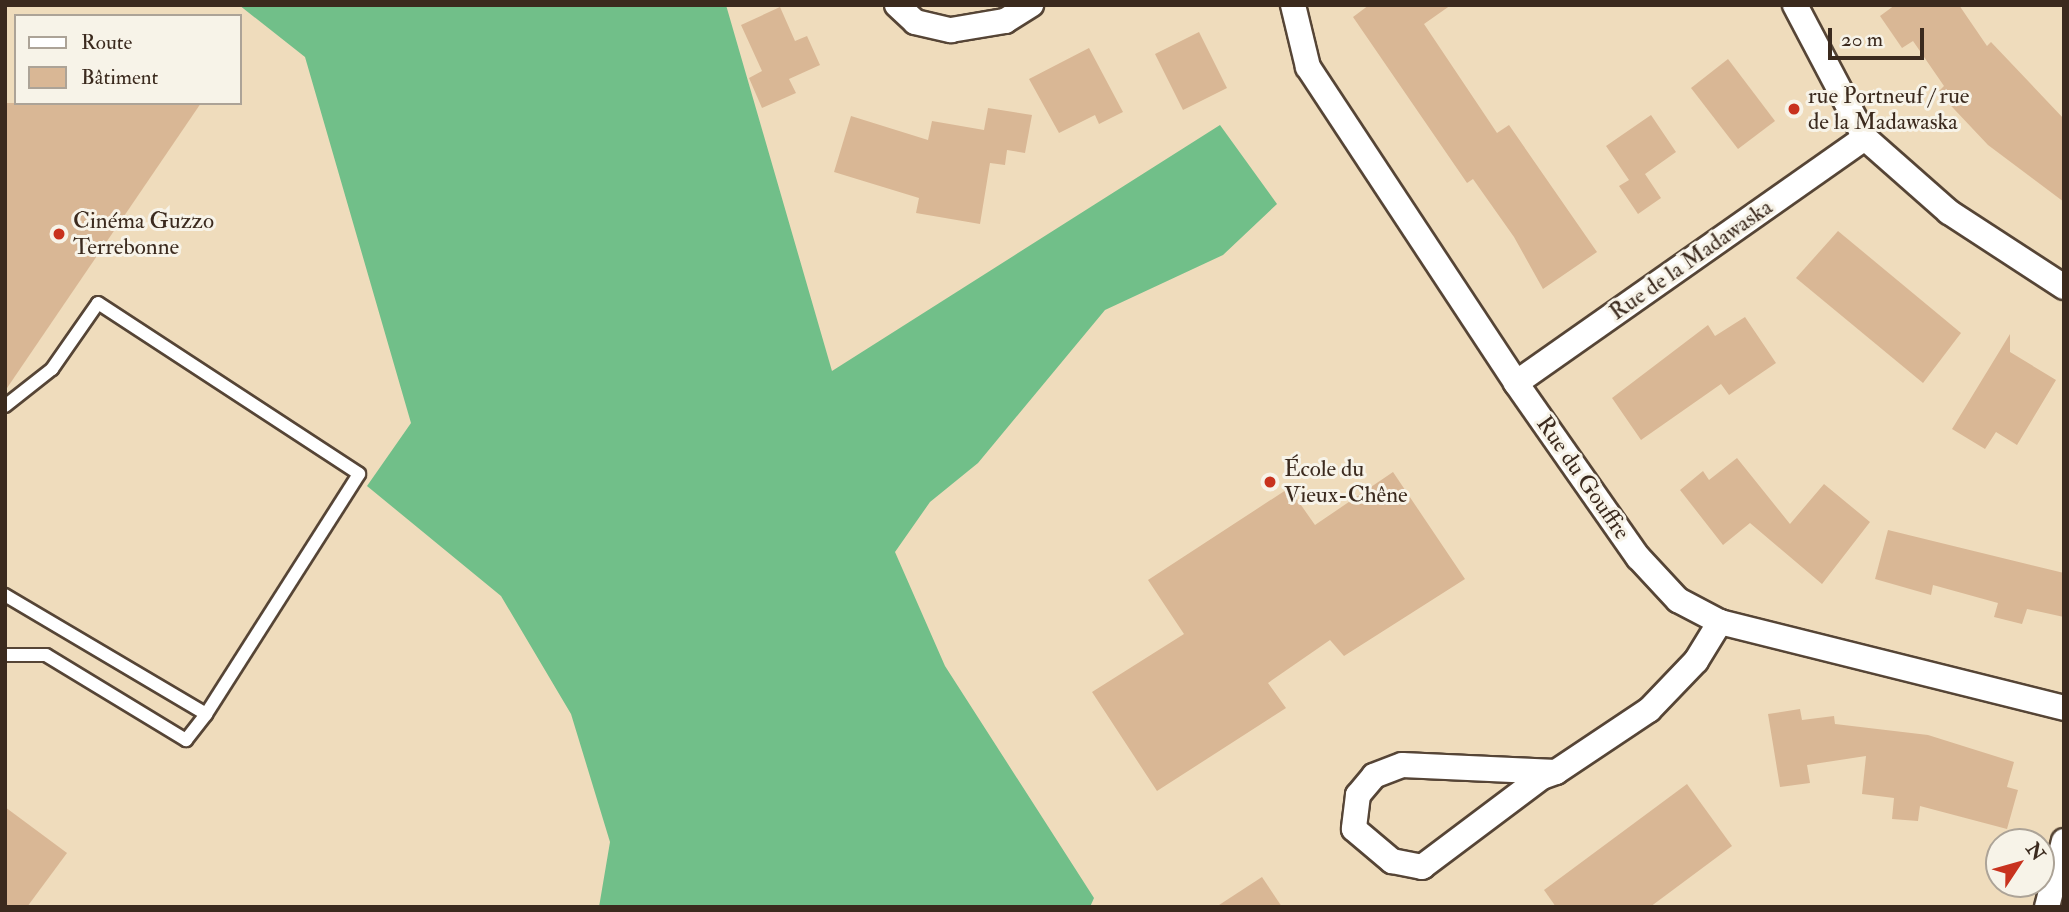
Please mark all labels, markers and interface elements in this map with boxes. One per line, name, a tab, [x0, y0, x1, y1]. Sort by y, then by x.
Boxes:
legend	[14, 14, 242, 105]
scale bar	[1831, 14, 1927, 58]
text: 20 m	[1841, 26, 1883, 53]
text: Route	[81, 29, 132, 56]
text: Bâtiment	[81, 64, 158, 91]
place label: rue Portneuf / rue de la Madawaska	[1808, 82, 1969, 136]
marker: rue Portneuf / rue de la Madawaska	[1786, 101, 1802, 117]
street label: Rue de la Madawaska	[1604, 194, 1778, 326]
place label: Cinéma Guzzo Terrebonne	[73, 207, 214, 261]
marker: Cinéma Guzzo Terrebonne	[51, 226, 67, 242]
street label: Rue du Gouffre	[1530, 411, 1636, 545]
place label: École du Vieux-Chêne	[1284, 455, 1408, 509]
marker: École du Vieux-Chêne	[1262, 474, 1278, 490]
north arrow	[1985, 828, 2055, 898]
text: N	[2021, 838, 2050, 866]

